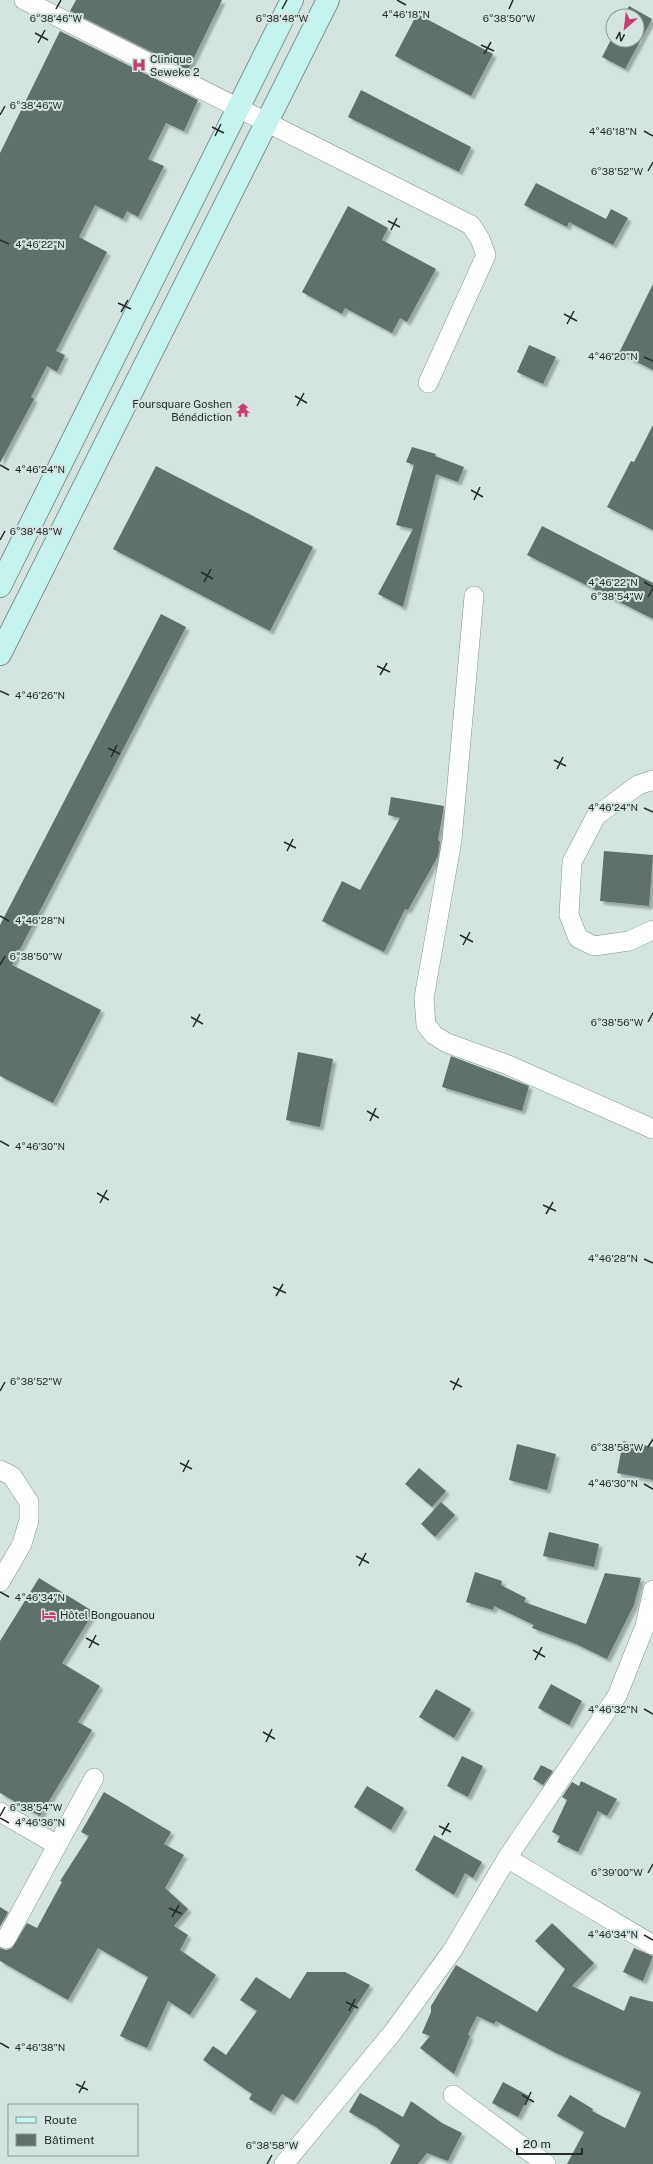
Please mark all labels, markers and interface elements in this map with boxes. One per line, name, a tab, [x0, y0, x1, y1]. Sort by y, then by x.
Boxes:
text: 4°46'18"N	[382, 8, 430, 20]
north arrow	[605, 8, 645, 48]
text: 6°38'46"W	[30, 12, 83, 24]
text: 6°38'48"W	[256, 12, 309, 24]
text: 6°38'50"W	[483, 12, 536, 24]
text: N	[614, 30, 627, 44]
place label: Clinique Seweke 2	[150, 53, 200, 78]
hospital icon: Clinique Seweke 2	[131, 57, 147, 73]
text: 6°38'46"W	[10, 99, 63, 111]
text: 4°46'18"N	[589, 125, 637, 137]
text: 6°38'52"W	[591, 165, 644, 177]
text: 4°46'22"N	[15, 238, 65, 250]
text: 4°46'20"N	[588, 350, 638, 362]
place label: Foursquare Goshen Bénédiction	[132, 398, 232, 423]
temple icon: Foursquare Goshen Bénédiction	[235, 402, 251, 418]
text: 4°46'24"N	[15, 463, 65, 475]
text: 6°38'48"W	[10, 525, 63, 537]
text: 4°46'22"N	[588, 576, 638, 588]
text: 6°38'54"W	[591, 590, 644, 602]
text: 4°46'26"N	[15, 689, 65, 701]
text: 4°46'24"N	[588, 801, 638, 813]
text: 4°46'28"N	[15, 914, 65, 926]
text: 6°38'50"W	[10, 950, 63, 962]
text: 6°38'56"W	[591, 1016, 644, 1028]
text: 4°46'30"N	[15, 1140, 65, 1152]
text: 4°46'28"N	[588, 1252, 638, 1264]
text: 6°38'52"W	[10, 1375, 63, 1387]
text: 6°38'58"W	[591, 1441, 644, 1453]
text: 4°46'30"N	[588, 1477, 638, 1489]
text: 4°46'34"N	[15, 1591, 65, 1603]
hotel icon: Hôtel Bongouanou	[41, 1607, 57, 1623]
place label: Hôtel Bongouanou	[60, 1609, 155, 1621]
text: 4°46'32"N	[588, 1703, 638, 1715]
text: 6°38'54"W	[10, 1801, 63, 1813]
text: 4°46'36"N	[15, 1816, 65, 1828]
text: 6°39'00"W	[591, 1866, 643, 1878]
text: 4°46'34"N	[588, 1928, 638, 1940]
text: 4°46'38"N	[15, 2041, 65, 2053]
legend	[8, 2104, 138, 2156]
text: Route	[44, 2113, 77, 2127]
scale bar	[517, 2130, 582, 2156]
text: Bâtiment	[44, 2133, 95, 2147]
text: 20 m	[523, 2137, 551, 2151]
text: 6°38'58"W	[246, 2139, 299, 2151]

